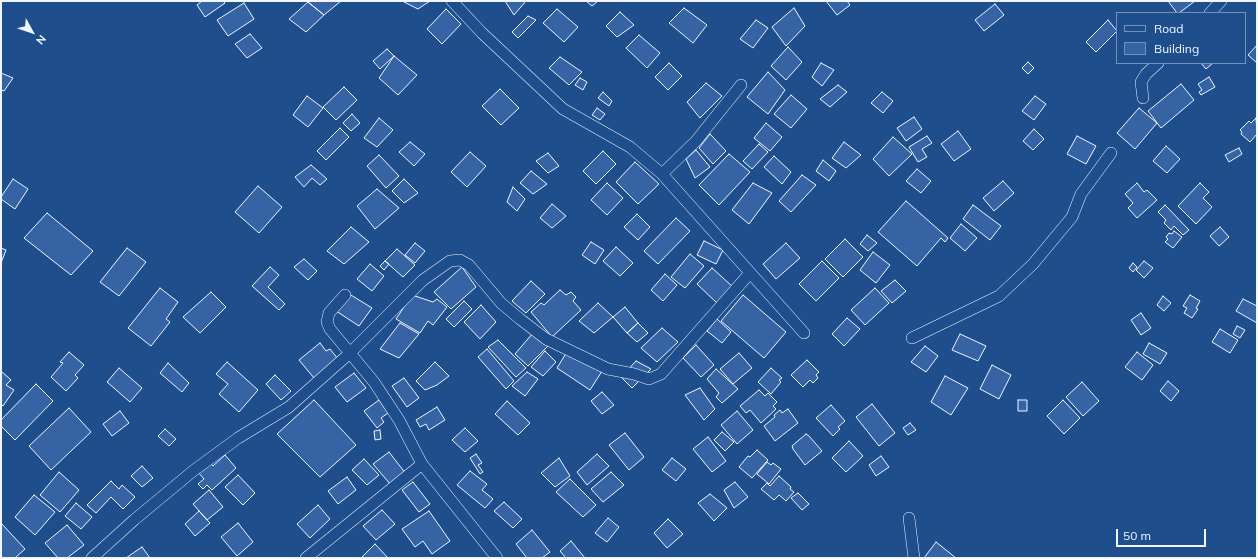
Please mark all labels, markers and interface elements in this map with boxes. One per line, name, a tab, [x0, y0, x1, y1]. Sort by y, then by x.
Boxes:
north arrow	[12, 12, 52, 52]
legend	[1116, 12, 1246, 64]
text: Road	[1154, 21, 1183, 36]
text: N	[33, 32, 49, 47]
text: Building	[1154, 41, 1199, 56]
scale bar	[1118, 521, 1208, 547]
text: 50 m	[1123, 528, 1151, 543]

